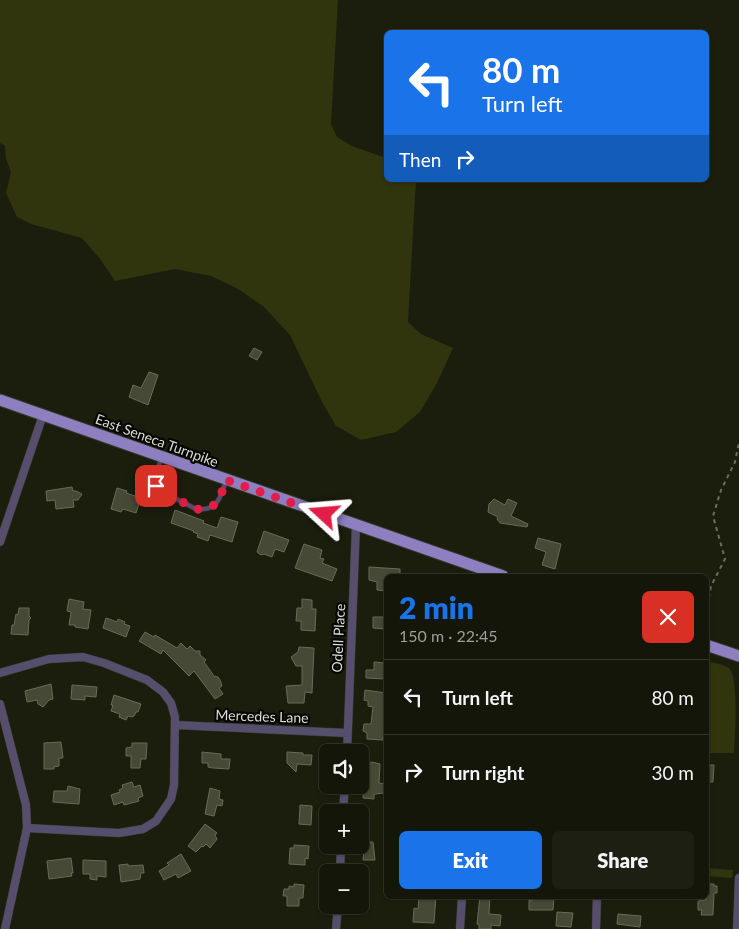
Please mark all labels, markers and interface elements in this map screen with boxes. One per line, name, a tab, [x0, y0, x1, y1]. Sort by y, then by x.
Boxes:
text: 80 m	[482, 48, 560, 90]
icon: left	[399, 50, 464, 115]
text: Turn left	[482, 90, 563, 117]
icon: right	[451, 145, 479, 173]
text: Then	[399, 148, 441, 171]
street label: East Seneca Turnpike	[93, 410, 221, 470]
pin	[135, 465, 177, 507]
icon: arrive	[142, 472, 170, 500]
position arrow	[297, 487, 349, 539]
text: 2 min	[399, 589, 474, 625]
button: close	[642, 591, 694, 643]
street label: Odell Place	[328, 603, 348, 673]
text: 150 m · 22:45	[399, 626, 498, 645]
icon: left	[399, 683, 427, 711]
text: Turn left	[442, 686, 513, 709]
text: 80 m	[651, 686, 694, 709]
street label: Mercedes Lane	[215, 706, 309, 726]
map controls	[319, 744, 369, 914]
button: sound	[319, 744, 369, 794]
icon: right	[399, 758, 427, 786]
text: Turn right	[442, 761, 524, 784]
text: 30 m	[651, 761, 694, 784]
button: +	[319, 804, 369, 854]
button: Exit	[399, 831, 542, 889]
button: Share	[552, 831, 694, 889]
button: −	[319, 864, 369, 914]

